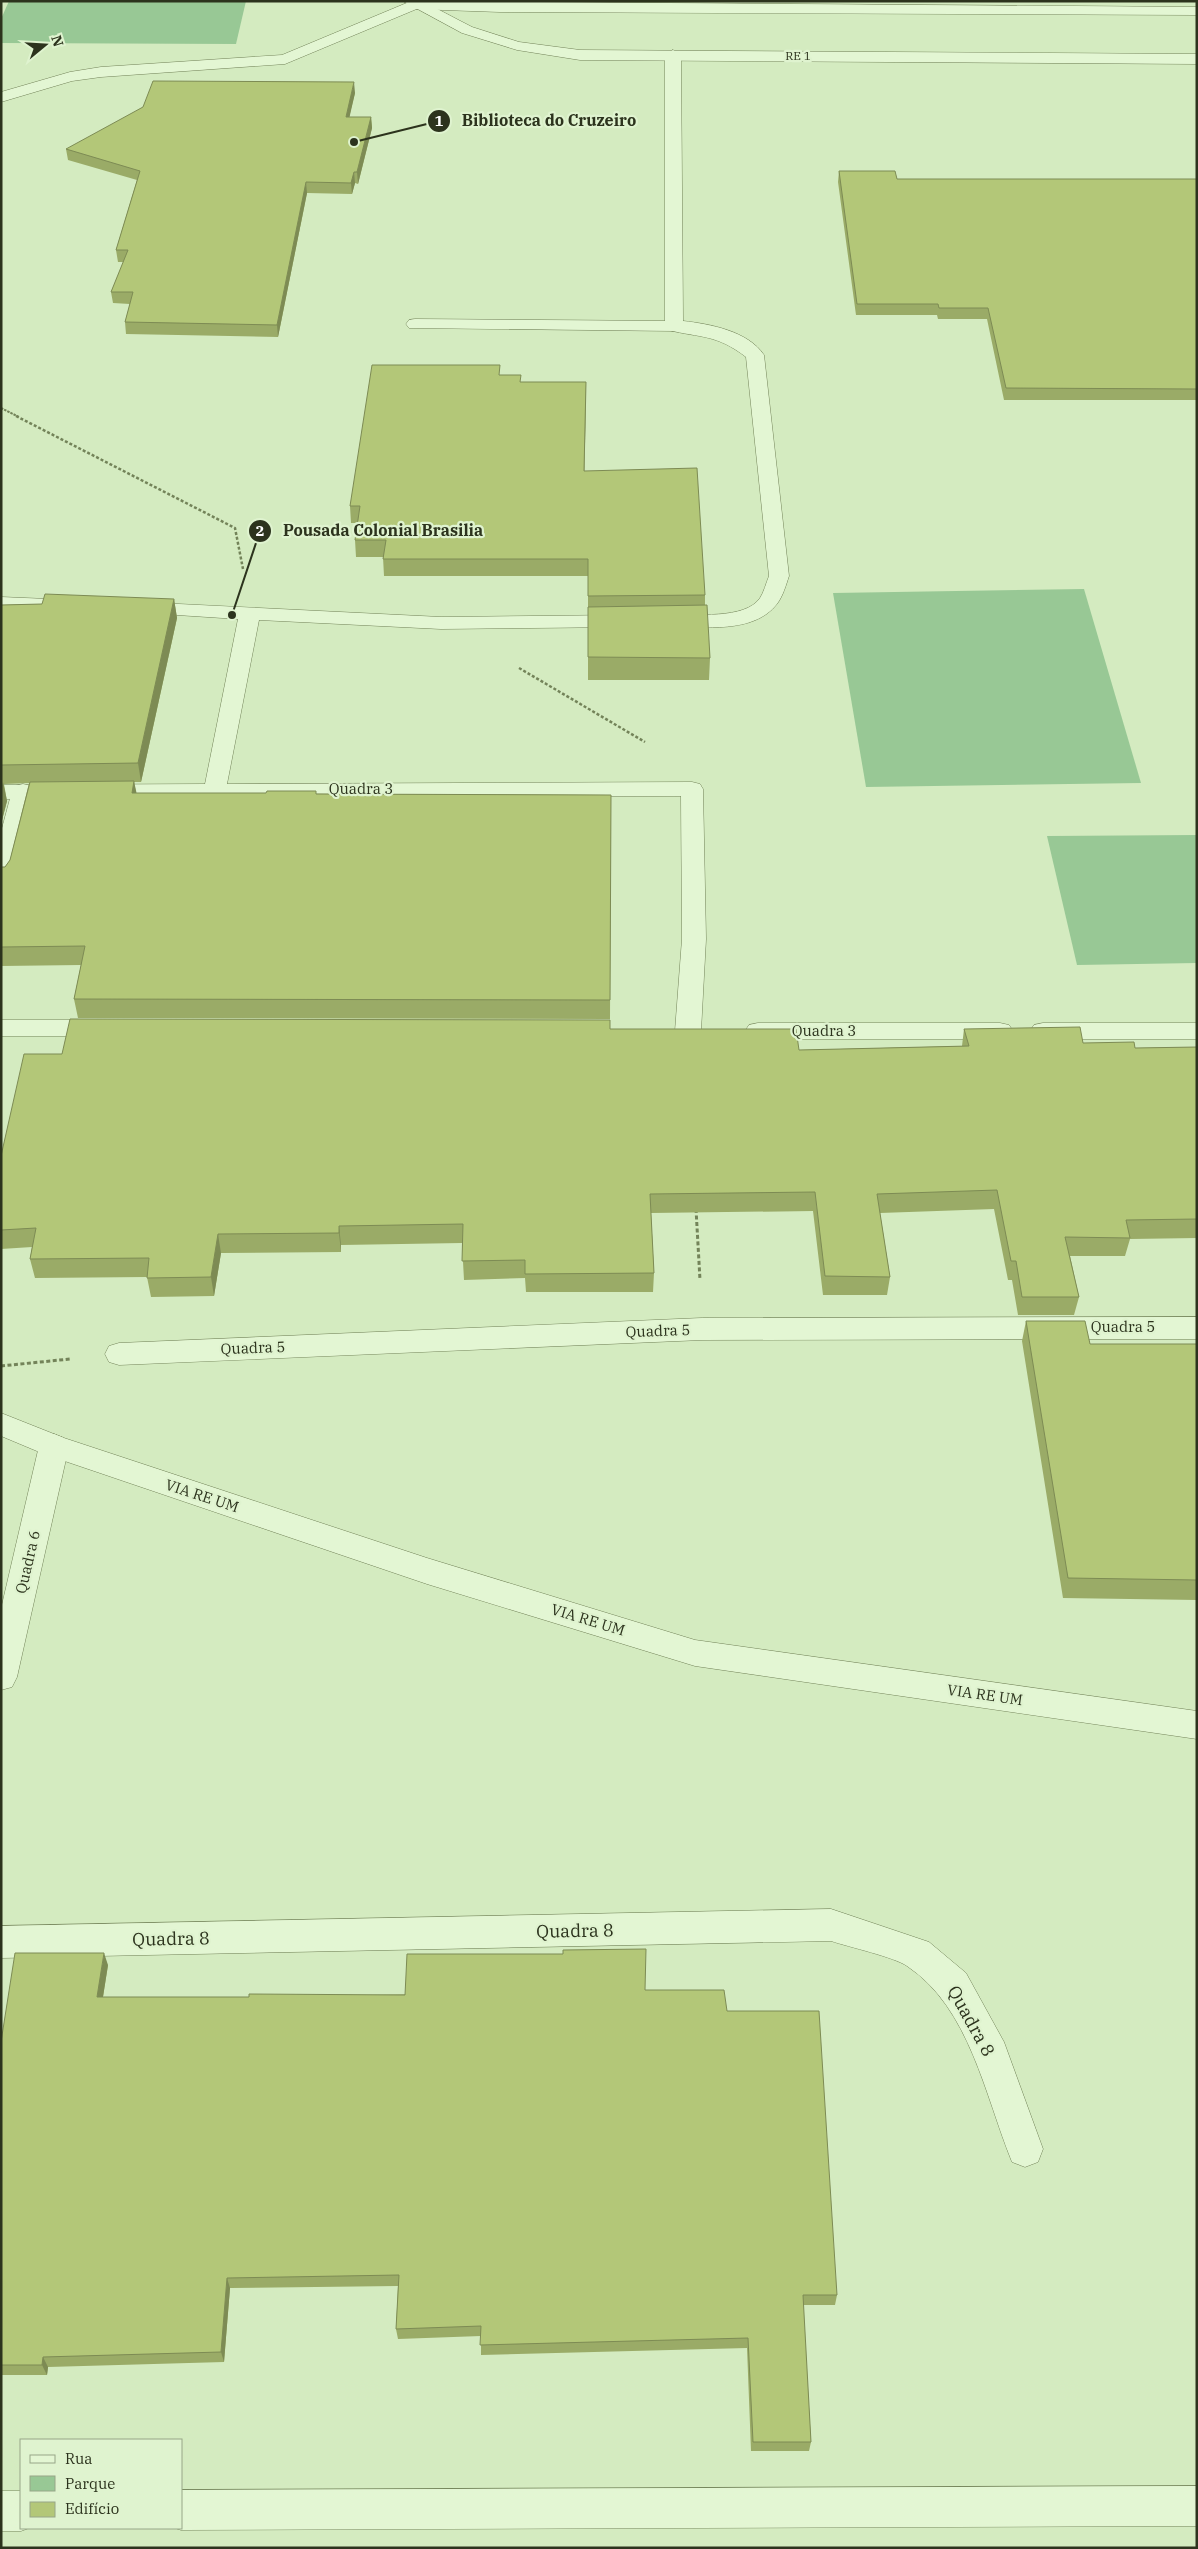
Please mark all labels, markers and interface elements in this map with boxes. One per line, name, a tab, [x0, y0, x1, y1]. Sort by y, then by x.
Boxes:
north arrow	[20, 20, 70, 70]
text: N	[47, 33, 68, 49]
street label: RE 1	[785, 48, 811, 63]
callout: Biblioteca do Cruzeiro	[427, 105, 646, 136]
text: Biblioteca do Cruzeiro	[462, 110, 636, 130]
text: 1	[434, 111, 444, 130]
callout: Pousada Colonial Brasilia	[248, 515, 493, 546]
text: Pousada Colonial Brasilia	[283, 520, 483, 540]
text: 2	[255, 521, 265, 540]
street label: Quadra 3	[329, 779, 393, 798]
street label: Quadra 3	[792, 1021, 856, 1040]
street label: Quadra 5	[1091, 1317, 1155, 1336]
street label: Quadra 5	[625, 1320, 691, 1341]
street label: Quadra 5	[220, 1337, 286, 1358]
street label: VIA RE UM	[163, 1475, 241, 1516]
street label: Quadra 6	[11, 1528, 44, 1596]
street label: VIA RE UM	[549, 1599, 627, 1640]
street label: VIA RE UM	[946, 1680, 1024, 1709]
street label: Quadra 8	[536, 1918, 614, 1943]
street label: Quadra 8	[132, 1926, 210, 1951]
street label: Quadra 8	[943, 1981, 1000, 2060]
legend	[20, 2439, 182, 2529]
text: Rua	[65, 2449, 92, 2468]
text: Parque	[65, 2474, 115, 2493]
text: Edifício	[65, 2499, 119, 2518]

